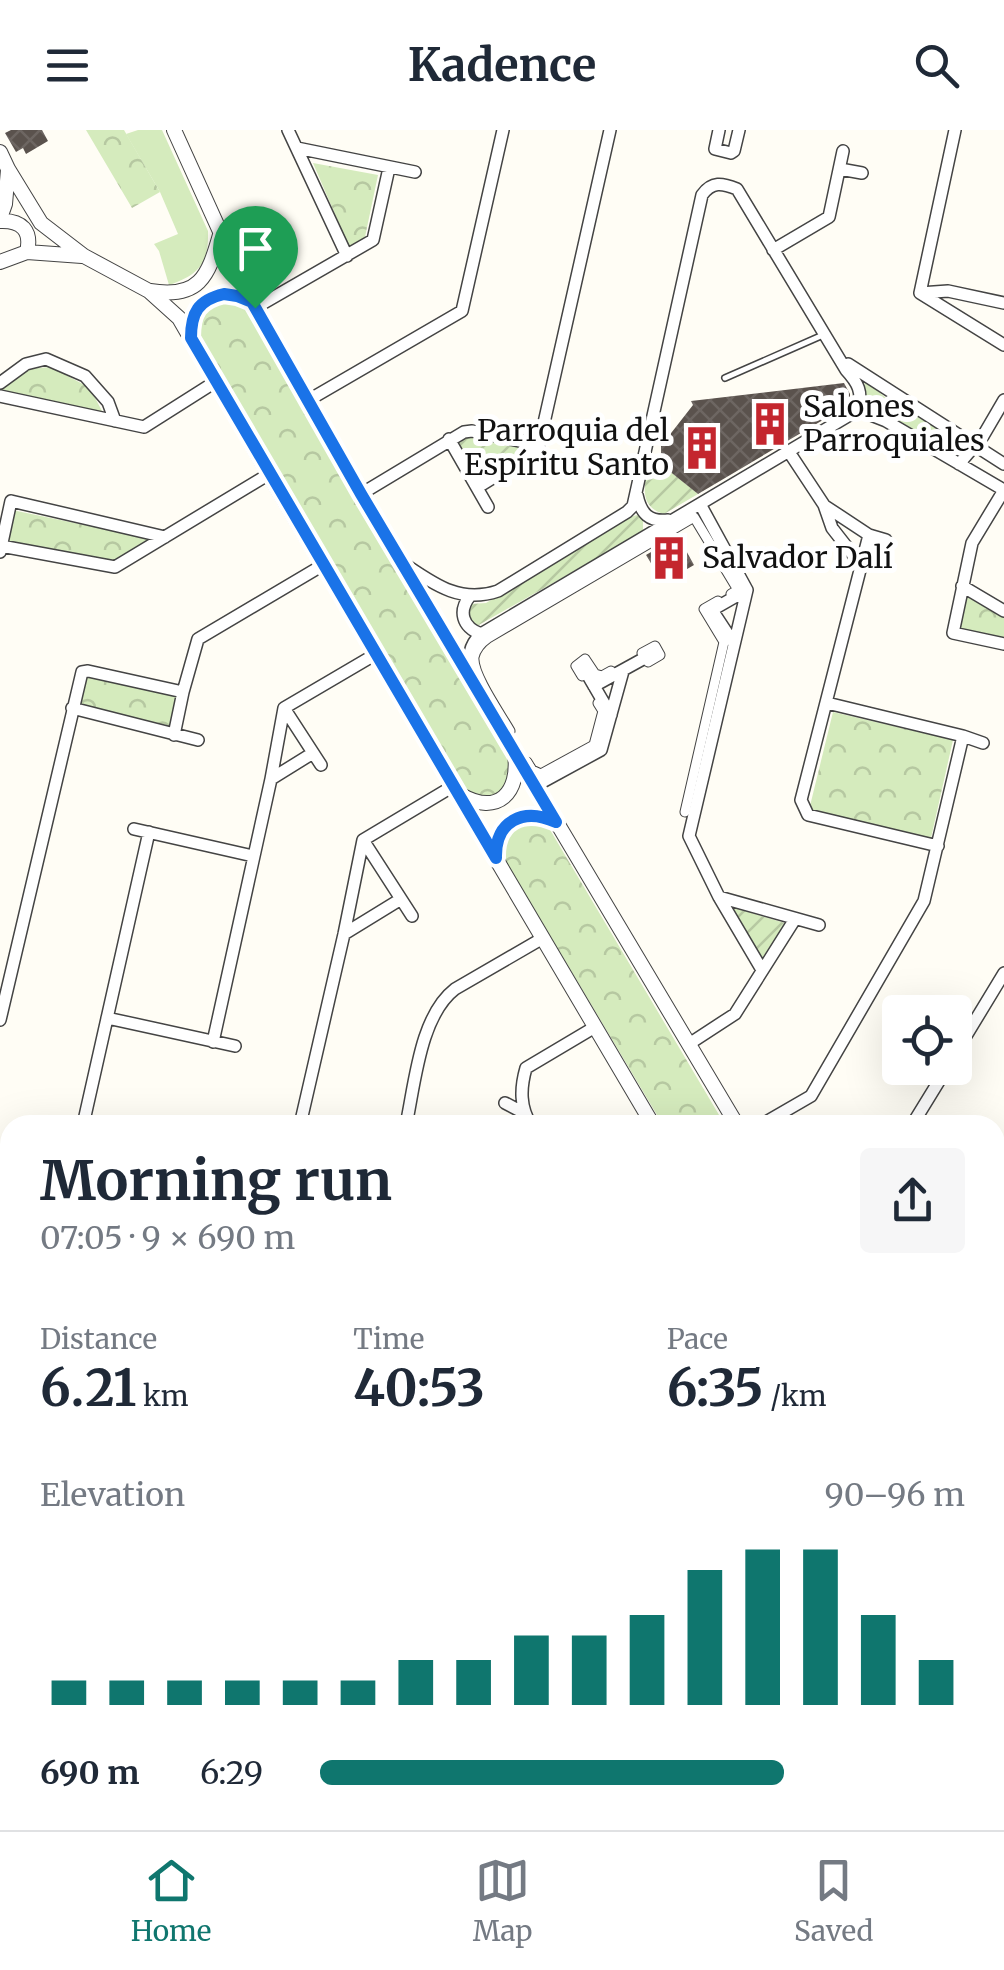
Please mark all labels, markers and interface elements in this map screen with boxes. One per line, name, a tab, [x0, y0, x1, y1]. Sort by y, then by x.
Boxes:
text: Kadence	[408, 37, 596, 93]
icon: menu	[40, 38, 95, 93]
icon: search	[909, 38, 964, 93]
pin	[213, 206, 298, 309]
icon: arrive	[228, 221, 283, 276]
place label: Salones Parroquiales	[803, 387, 985, 459]
building icon: Salones Parroquiales	[746, 400, 794, 448]
place label: Parroquia del Espíritu Santo	[464, 411, 669, 483]
building icon: Parroquia del Espíritu Santo	[678, 424, 726, 472]
building icon: Salvador Dalí	[645, 534, 693, 582]
place label: Salvador Dalí	[702, 538, 894, 576]
map controls	[882, 995, 972, 1085]
button: locate	[882, 995, 972, 1085]
text: Morning run	[40, 1146, 392, 1215]
button: share	[860, 1148, 965, 1253]
text: 07:05 · 9 × 690 m	[40, 1218, 295, 1258]
text: Distance	[40, 1321, 157, 1357]
text: Time	[353, 1321, 424, 1357]
text: Pace	[667, 1321, 728, 1357]
text: 6.21	[40, 1357, 136, 1420]
text: 40:53	[353, 1357, 485, 1420]
text: 6:35	[667, 1357, 764, 1420]
text: km	[136, 1378, 189, 1414]
text: /km	[764, 1378, 827, 1414]
text: Elevation	[40, 1475, 185, 1515]
text: 90–96 m	[824, 1475, 965, 1515]
text: 690 m	[40, 1753, 140, 1793]
text: 6:29	[200, 1753, 263, 1793]
tab: Home	[131, 1853, 211, 1949]
tab: Map	[473, 1853, 533, 1949]
tab: Saved	[794, 1853, 873, 1949]

